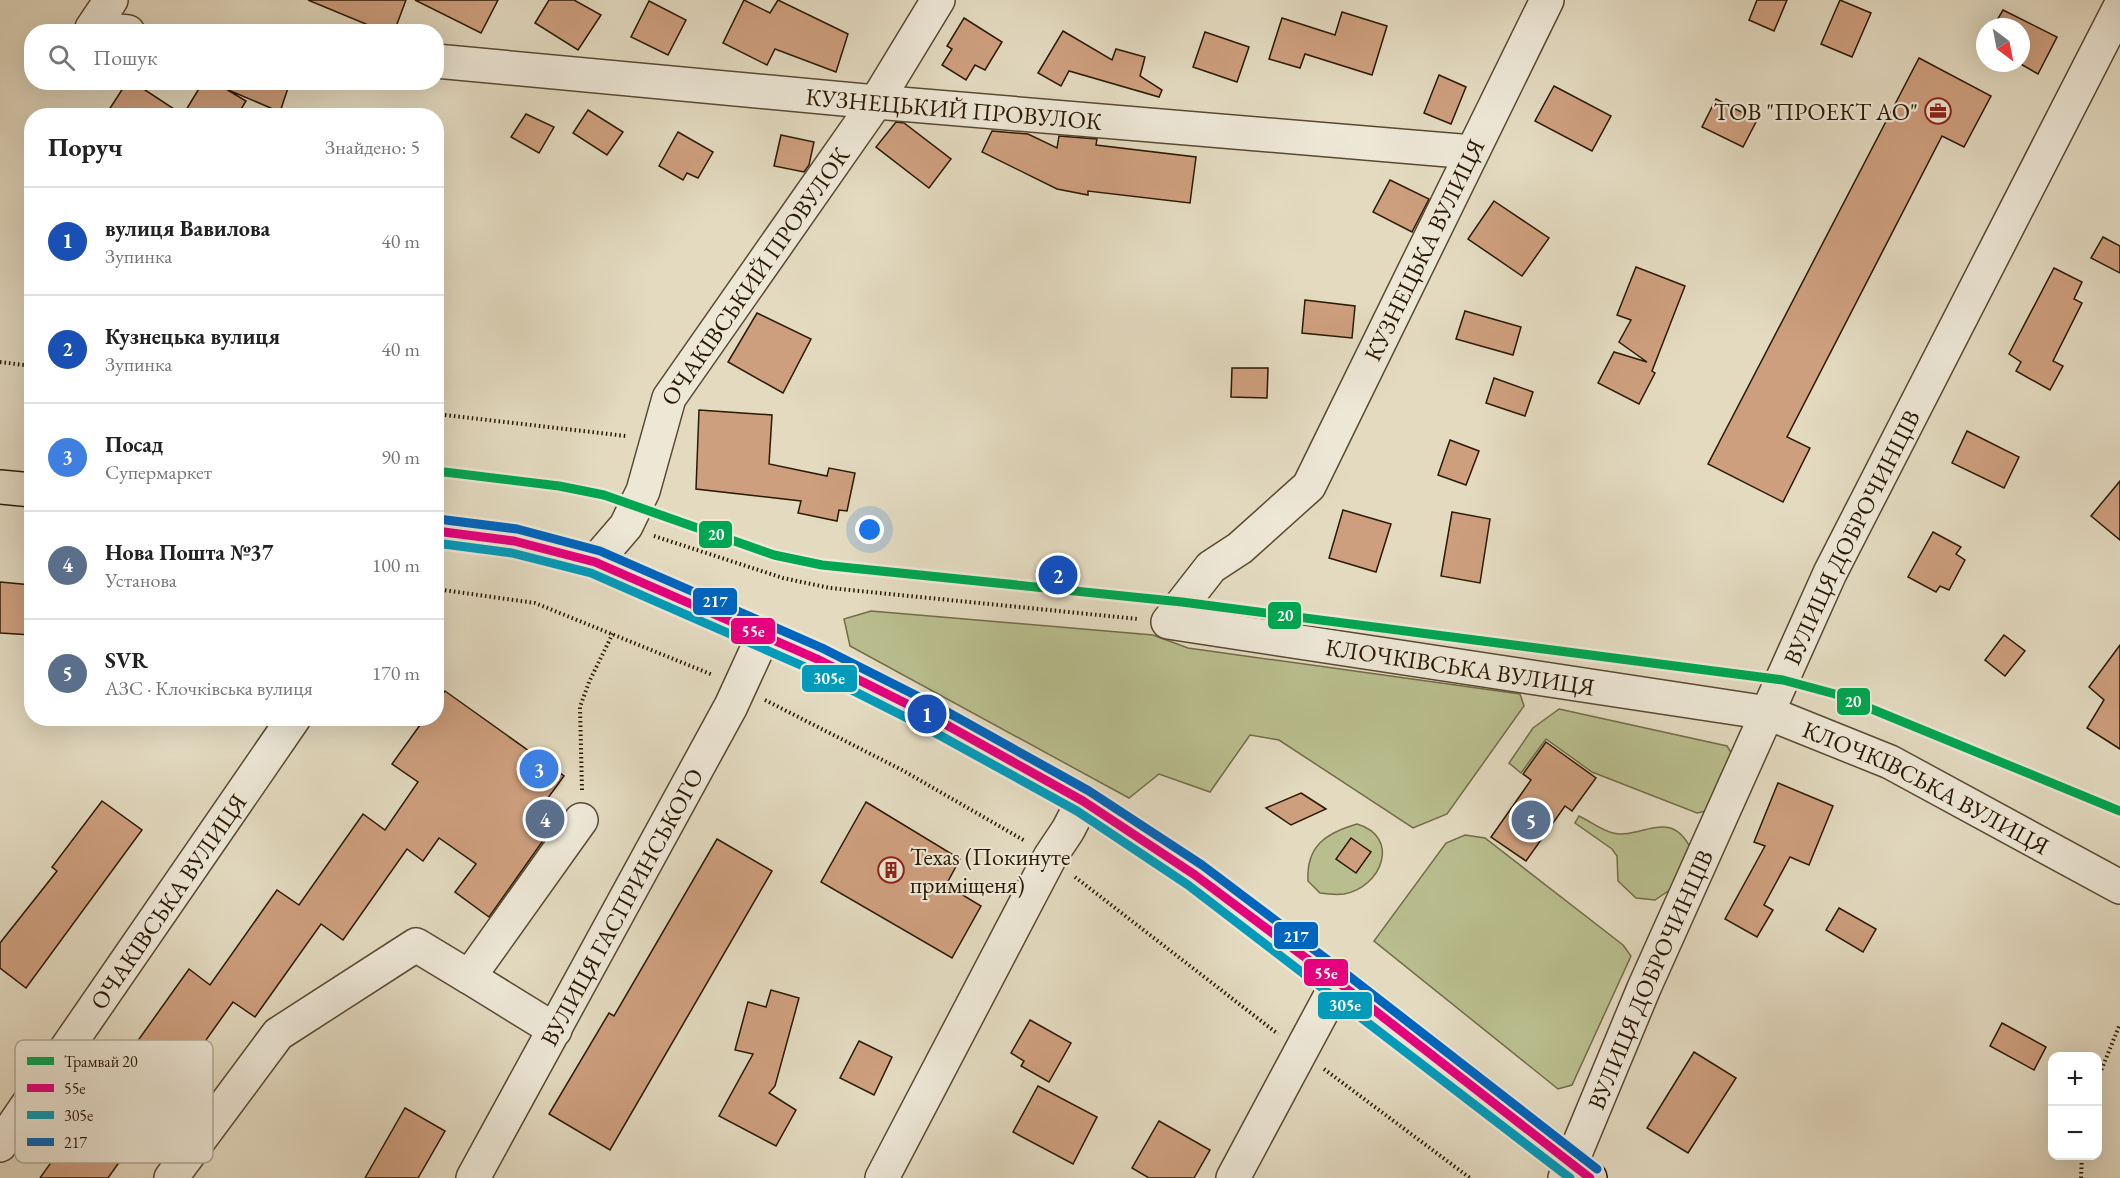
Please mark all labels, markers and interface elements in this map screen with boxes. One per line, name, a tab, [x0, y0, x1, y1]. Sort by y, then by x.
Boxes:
north arrow	[1976, 18, 2030, 72]
search box	[24, 24, 444, 90]
icon: search	[45, 41, 78, 74]
text: Пошук	[93, 43, 157, 72]
street label: КУЗНЕЦЬКИЙ ПРОВУЛОК	[804, 80, 1103, 136]
place label: ТОВ "ПРОЕКТ АО"	[1713, 96, 1918, 127]
office icon: ТОВ "ПРОЕКТ АО"	[1923, 96, 1953, 126]
text: Поруч	[48, 130, 123, 164]
text: Знайдено: 5	[325, 134, 420, 160]
street label: КУЗНЕЦЬКА ВУЛИЦЯ	[1357, 134, 1491, 366]
street label: ОЧАКІВСЬКИЙ ПРОВУЛОК	[653, 140, 856, 411]
text: вулиця Вавилова	[105, 214, 270, 243]
text: 1	[62, 228, 73, 254]
text: 40 m	[381, 228, 420, 254]
text: Зупинка	[105, 243, 172, 269]
text: Кузнецька вулиця	[105, 322, 280, 351]
text: 2	[62, 336, 73, 362]
text: 40 m	[381, 336, 420, 362]
text: Зупинка	[105, 351, 172, 377]
street label: ВУЛИЦЯ ДОБРОЧИНЦІВ	[1776, 404, 1927, 669]
text: Посад	[105, 430, 163, 459]
text: 3	[62, 444, 73, 470]
text: 90 m	[381, 444, 420, 470]
text: Супермаркет	[105, 459, 212, 485]
your location	[855, 515, 884, 544]
line badge: 20	[698, 520, 733, 549]
text: 20	[708, 524, 725, 545]
text: Нова Пошта №37	[105, 538, 273, 567]
text: 4	[62, 552, 73, 578]
text: 100 m	[372, 552, 420, 578]
pin: 2	[1038, 552, 1078, 598]
text: Установа	[105, 567, 177, 593]
line badge: 217	[692, 587, 738, 616]
text: 217	[702, 591, 728, 612]
line badge: 20	[1267, 601, 1302, 630]
text: 20	[1277, 605, 1294, 626]
line badge: 55е	[730, 617, 776, 645]
text: 55е	[741, 621, 765, 642]
street label: КЛОЧКІВСЬКА ВУЛИЦЯ	[1324, 631, 1597, 702]
text: SVR	[105, 646, 148, 675]
text: 5	[62, 660, 73, 686]
text: 170 m	[372, 660, 420, 686]
line badge: 305e	[801, 664, 858, 693]
text: 305e	[813, 668, 845, 689]
text: АЗС · Клочківська вулиця	[105, 675, 313, 701]
line badge: 20	[1836, 687, 1871, 716]
text: 20	[1845, 691, 1862, 712]
pin: 1	[908, 692, 946, 736]
street label: КЛОЧКІВСЬКА ВУЛИЦЯ	[1798, 713, 2055, 861]
pin: 3	[520, 746, 558, 792]
street label: ВУЛИЦЯ ГАСПРИНСЬКОГО	[533, 763, 710, 1051]
street label: ОЧАКІВСЬКА ВУЛИЦЯ	[83, 787, 253, 1015]
pin: 4	[526, 796, 564, 842]
pin: 5	[1512, 798, 1550, 842]
place label: Texas (Покинуте приміщеня)	[910, 841, 1070, 900]
street label: ВУЛИЦЯ ДОБРОЧИНЦІВ	[1580, 845, 1720, 1114]
building icon: Texas (Покинуте приміщеня)	[876, 855, 906, 885]
line badge: 217	[1273, 921, 1319, 950]
text: 217	[1283, 926, 1309, 947]
line badge: 55е	[1303, 958, 1349, 987]
text: 55е	[1314, 963, 1338, 984]
line badge: 305e	[1317, 991, 1373, 1020]
text: 305e	[1329, 995, 1361, 1016]
legend	[15, 1040, 213, 1163]
text: Трамвай 20	[64, 1051, 138, 1072]
map controls	[2048, 1052, 2102, 1160]
button: +	[2048, 1052, 2102, 1106]
text: 55е	[64, 1078, 86, 1099]
text: 305e	[64, 1105, 93, 1126]
button: −	[2048, 1106, 2102, 1160]
text: 217	[64, 1132, 87, 1153]

